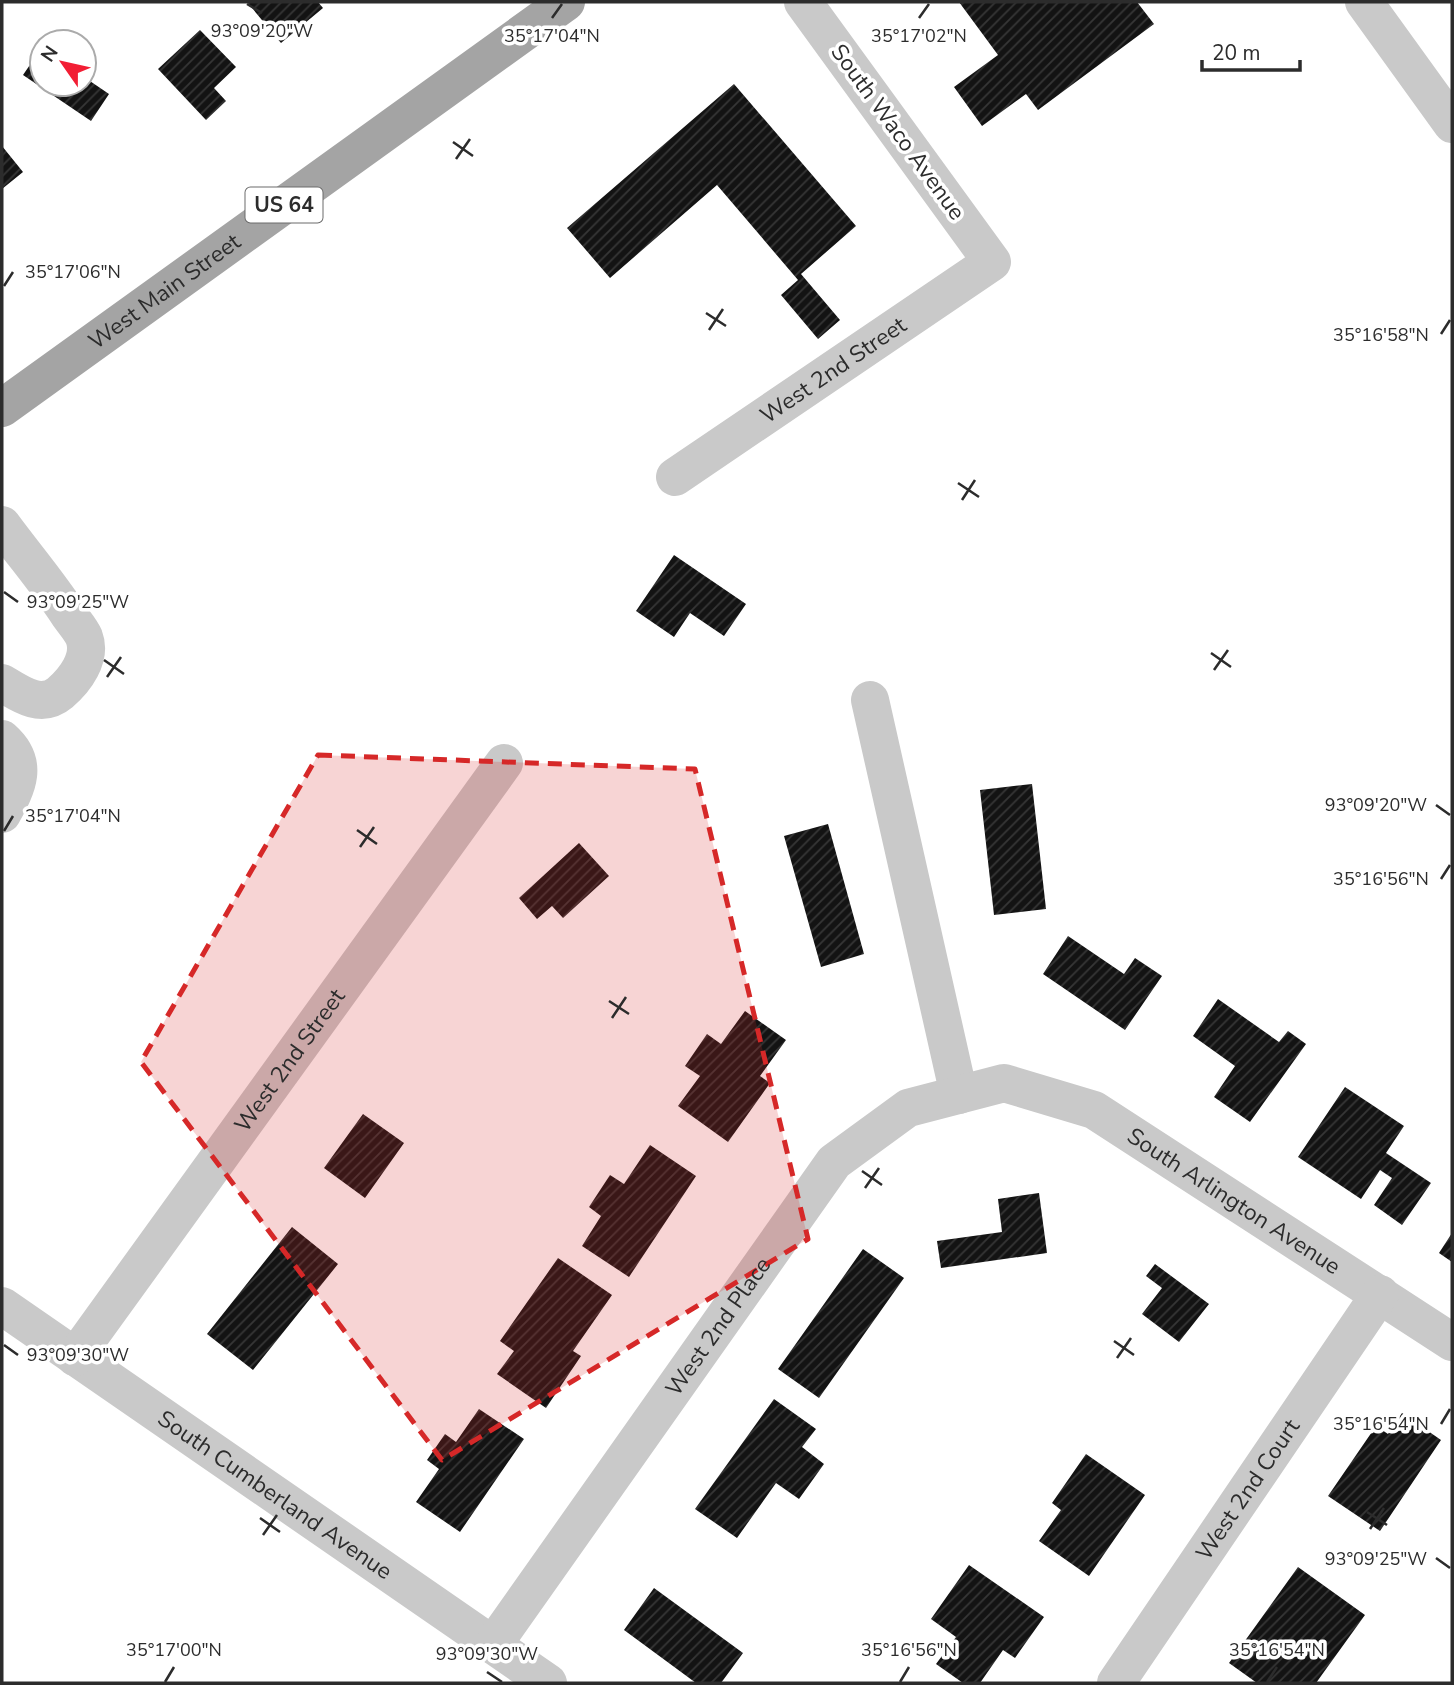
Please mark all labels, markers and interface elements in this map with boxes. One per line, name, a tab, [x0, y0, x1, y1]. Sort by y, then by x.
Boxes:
text: 93°09'20"W	[211, 19, 313, 43]
text: 35°17'04"N	[504, 24, 600, 48]
text: 35°17'02"N	[871, 24, 967, 48]
north arrow	[28, 28, 98, 98]
scale bar	[1202, 28, 1300, 72]
street label: South Waco Avenue	[824, 38, 972, 226]
text: 20 m	[1212, 39, 1261, 67]
text: N	[35, 41, 64, 67]
road number: US 64	[246, 188, 322, 222]
street label: West Main Street	[82, 225, 247, 356]
text: 35°17'06"N	[25, 260, 121, 284]
street label: West 2nd Street	[754, 309, 913, 430]
text: 35°16'58"N	[1333, 323, 1429, 347]
text: 93°09'25"W	[27, 590, 129, 614]
text: 93°09'20"W	[1325, 793, 1427, 817]
text: 35°17'04"N	[25, 804, 121, 828]
text: 35°16'56"N	[1333, 867, 1429, 891]
street label: West 2nd Street	[227, 981, 352, 1138]
street label: South Arlington Avenue	[1121, 1120, 1347, 1281]
street label: West 2nd Place	[658, 1251, 778, 1402]
text: 93°09'30"W	[27, 1343, 129, 1367]
street label: South Cumberland Avenue	[152, 1403, 399, 1586]
street label: West 2nd Court	[1188, 1412, 1307, 1566]
text: 35°16'54"N	[1333, 1412, 1429, 1436]
text: 93°09'25"W	[1325, 1547, 1427, 1571]
text: 35°17'00"N	[126, 1638, 222, 1662]
text: 35°16'56"N	[861, 1638, 957, 1662]
text: 35°16'54"N	[1229, 1638, 1325, 1662]
text: 93°09'30"W	[436, 1642, 538, 1666]

